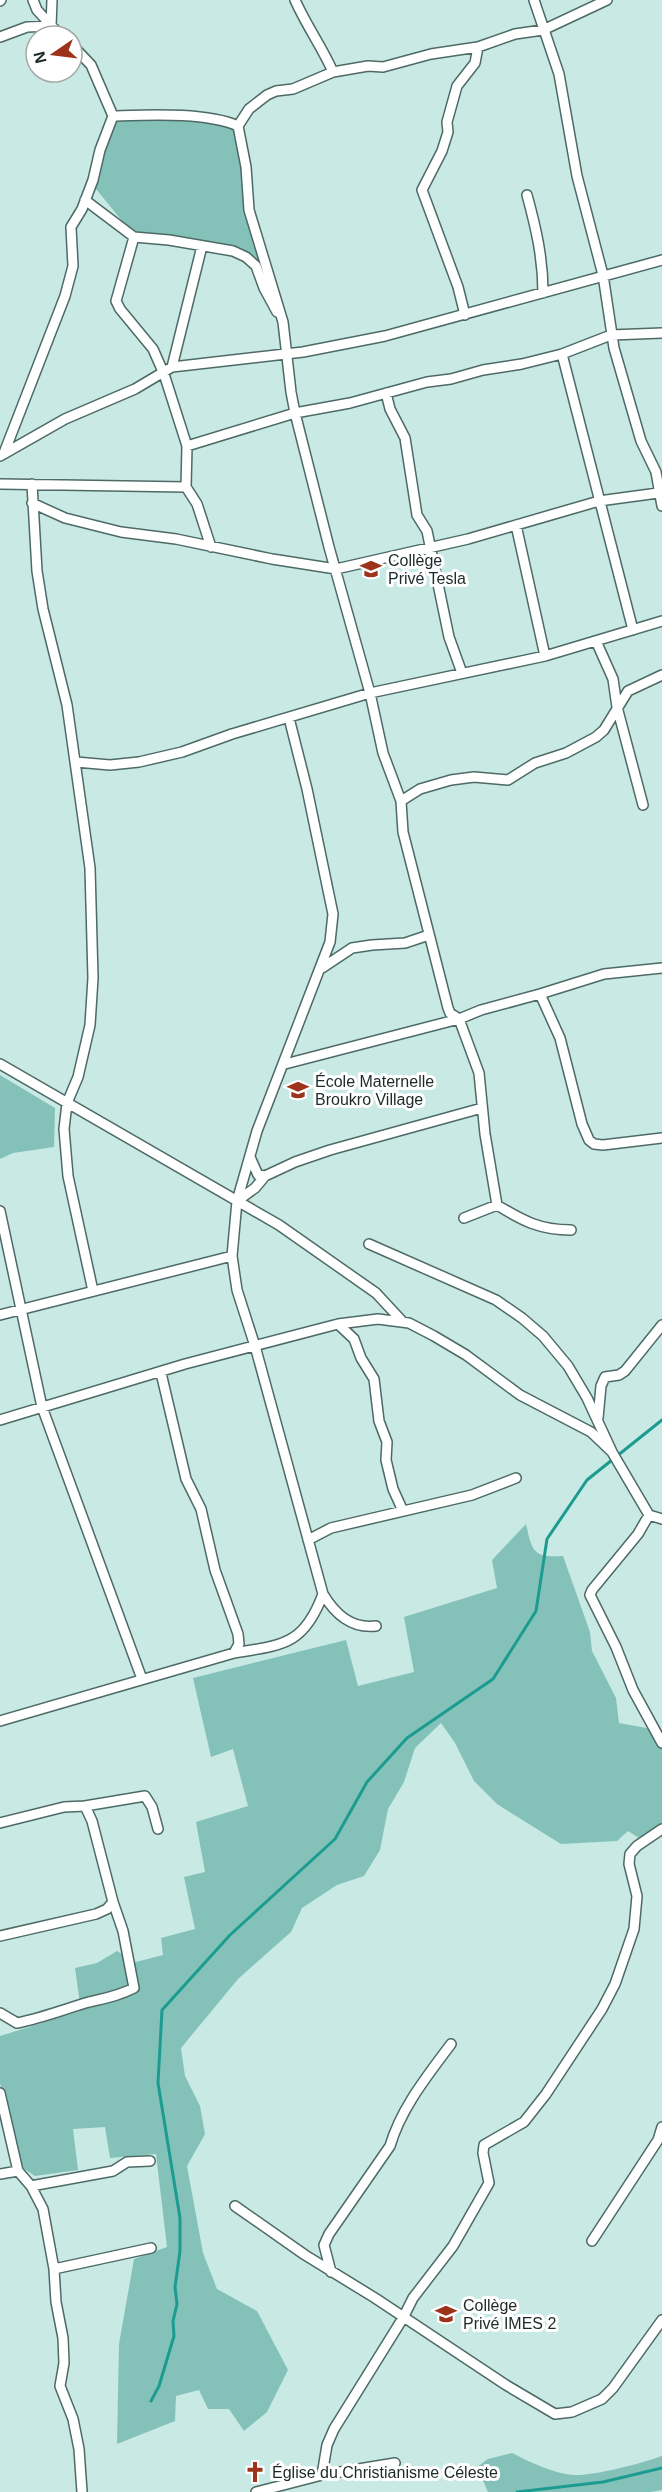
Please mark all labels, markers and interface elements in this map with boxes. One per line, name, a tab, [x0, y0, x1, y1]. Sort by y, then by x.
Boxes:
north arrow	[24, 24, 84, 84]
text: N	[30, 50, 50, 65]
place label: Collège Privé Tesla	[388, 552, 466, 587]
school or university icon: Collège Privé Tesla	[359, 557, 383, 581]
place label: École Maternelle Broukro Village	[315, 1072, 434, 1108]
school or university icon: École Maternelle Broukro Village	[286, 1078, 310, 1102]
place label: Collège Privé IMES 2	[463, 2297, 556, 2332]
school or university icon: Collège Privé IMES 2	[434, 2302, 458, 2326]
church icon: Église du Christianisme Céleste	[243, 2460, 267, 2484]
place label: Église du Christianisme Céleste	[272, 2463, 498, 2481]

